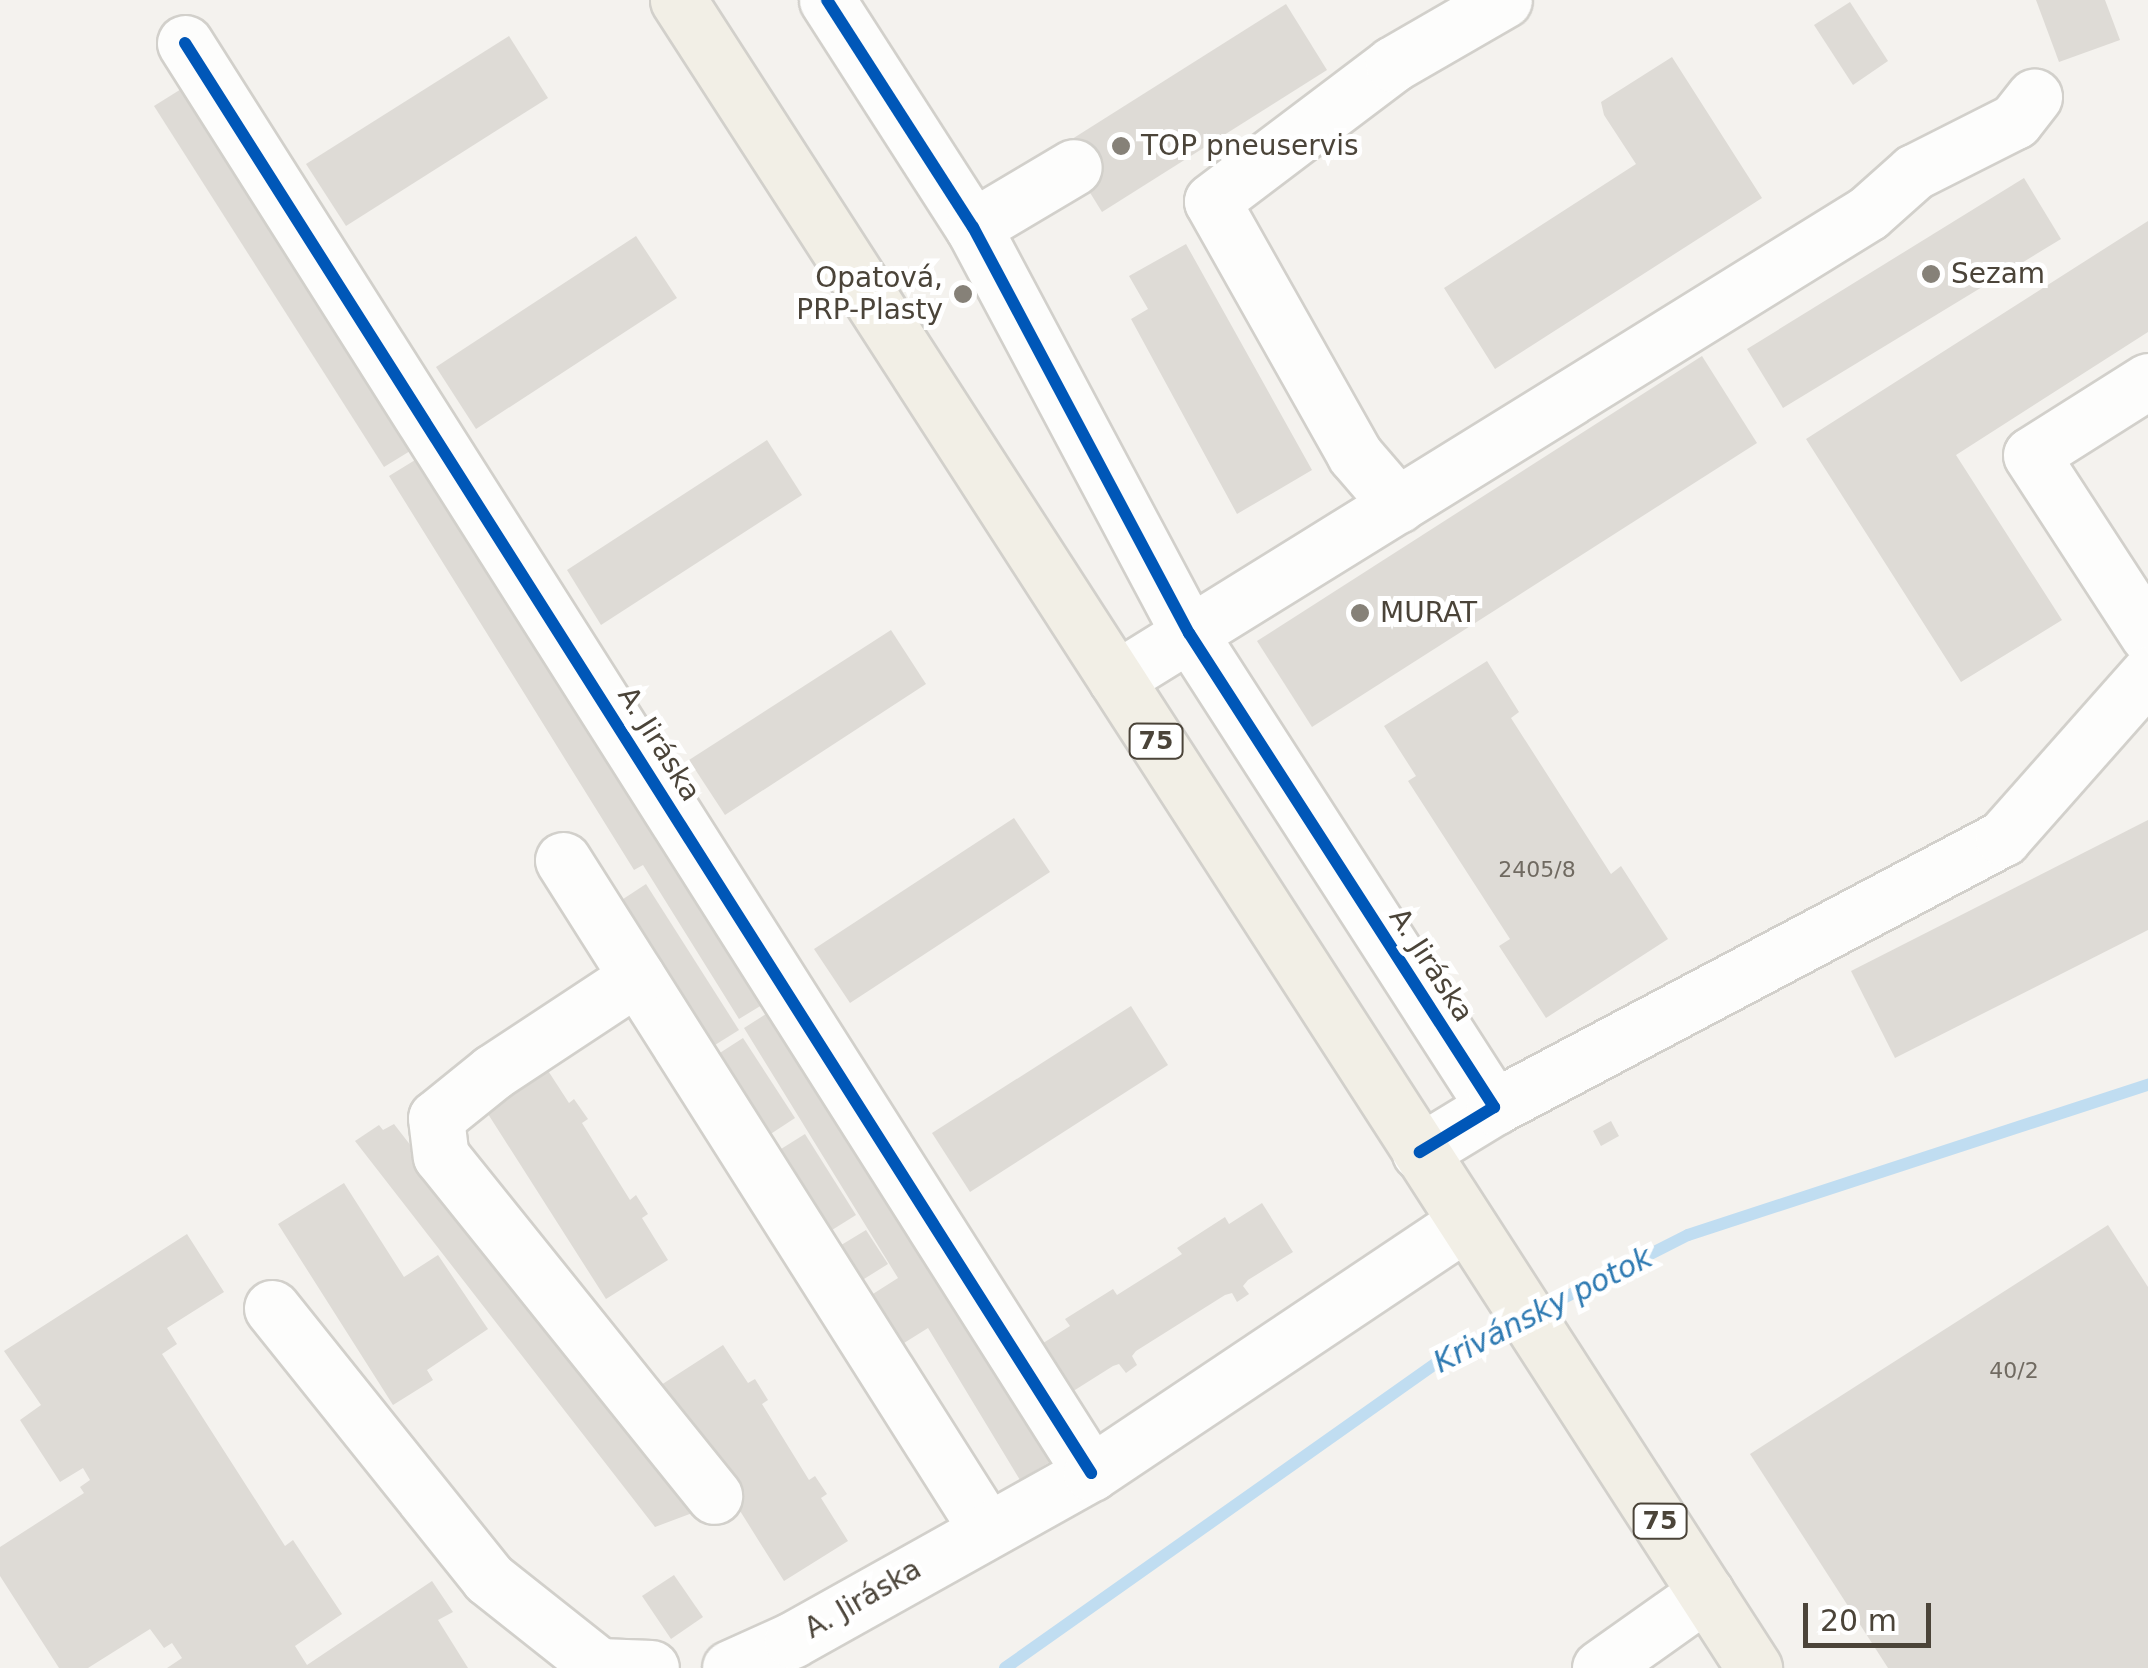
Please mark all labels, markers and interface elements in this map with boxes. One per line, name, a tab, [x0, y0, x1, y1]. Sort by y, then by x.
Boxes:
place label: TOP pneuservis	[1141, 129, 1359, 163]
marker: TOP pneuservis	[1110, 135, 1132, 157]
place label: Sezam	[1951, 257, 2045, 291]
place label: Opatová, PRP-Plasty	[796, 261, 943, 327]
marker: Sezam	[1920, 263, 1942, 285]
marker: Opatová, PRP-Plasty	[952, 283, 974, 305]
place label: MURAT	[1380, 596, 1477, 630]
marker: MURAT	[1349, 602, 1371, 624]
street label: A. Jiráska	[611, 681, 707, 807]
road number: 75	[1128, 721, 1184, 761]
house number: 2405/8	[1498, 857, 1576, 883]
street label: A. Jiráska	[1382, 902, 1480, 1028]
water label: Krivánsky potok	[1428, 1239, 1658, 1381]
house number: 40/2	[1989, 1358, 2039, 1384]
road number: 75	[1632, 1501, 1688, 1541]
street label: A. Jiráska	[799, 1552, 927, 1646]
scale bar	[1808, 1583, 1936, 1645]
text: 20 m	[1820, 1603, 1897, 1638]

